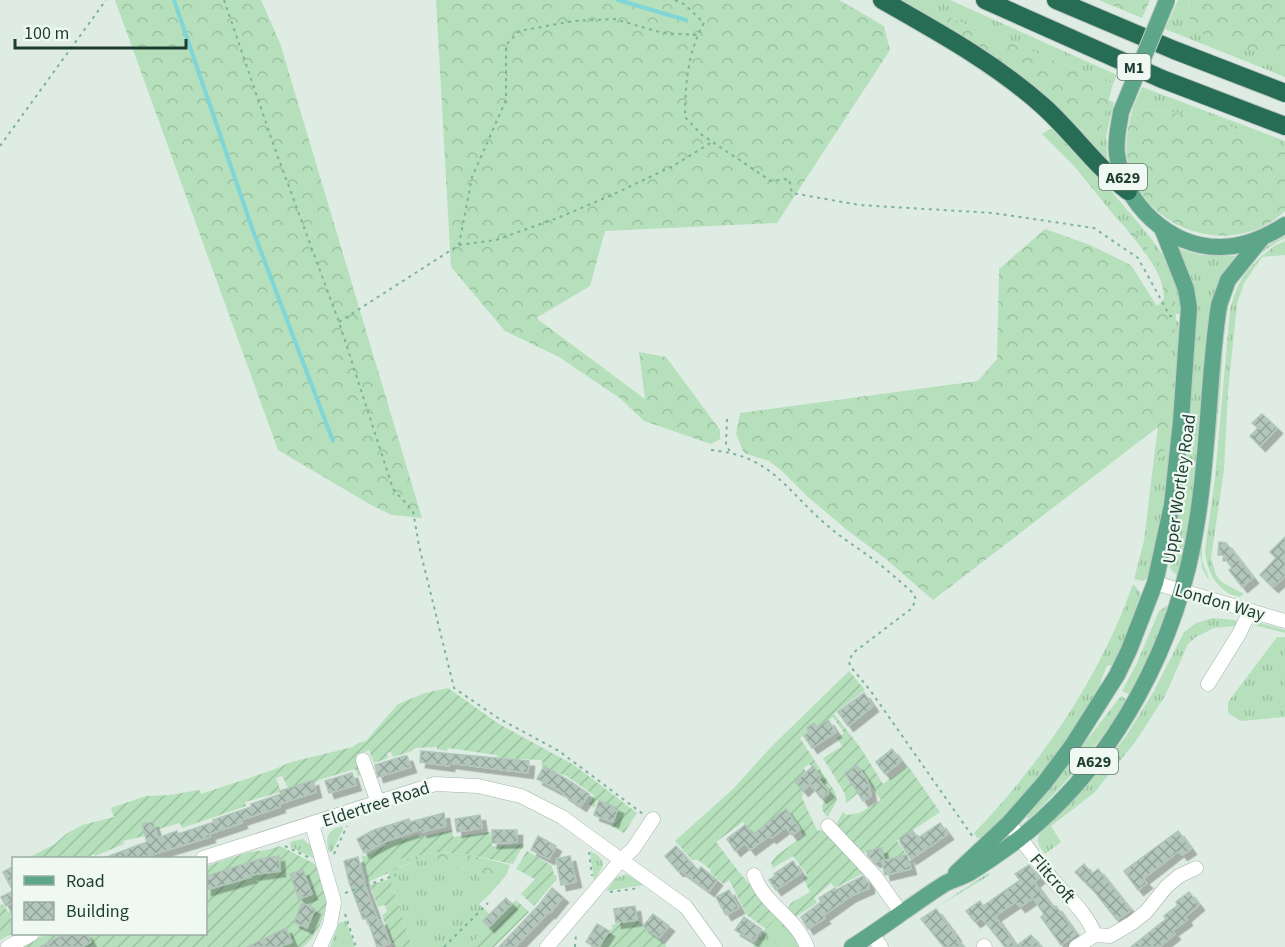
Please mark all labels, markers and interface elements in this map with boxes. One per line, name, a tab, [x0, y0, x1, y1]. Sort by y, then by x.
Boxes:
scale bar	[15, 12, 186, 50]
text: 100 m	[24, 21, 69, 46]
road number: M1	[1118, 54, 1150, 80]
road number: A629	[1099, 164, 1147, 190]
street label: Upper Wortley Road	[1157, 413, 1202, 566]
street label: London Way	[1172, 578, 1268, 627]
road number: A629	[1070, 748, 1118, 774]
street label: Eldertree Road	[319, 775, 433, 834]
street label: Flitcroft	[1024, 848, 1081, 909]
legend	[12, 857, 207, 935]
text: Road	[66, 869, 105, 894]
text: Building	[66, 899, 129, 924]

